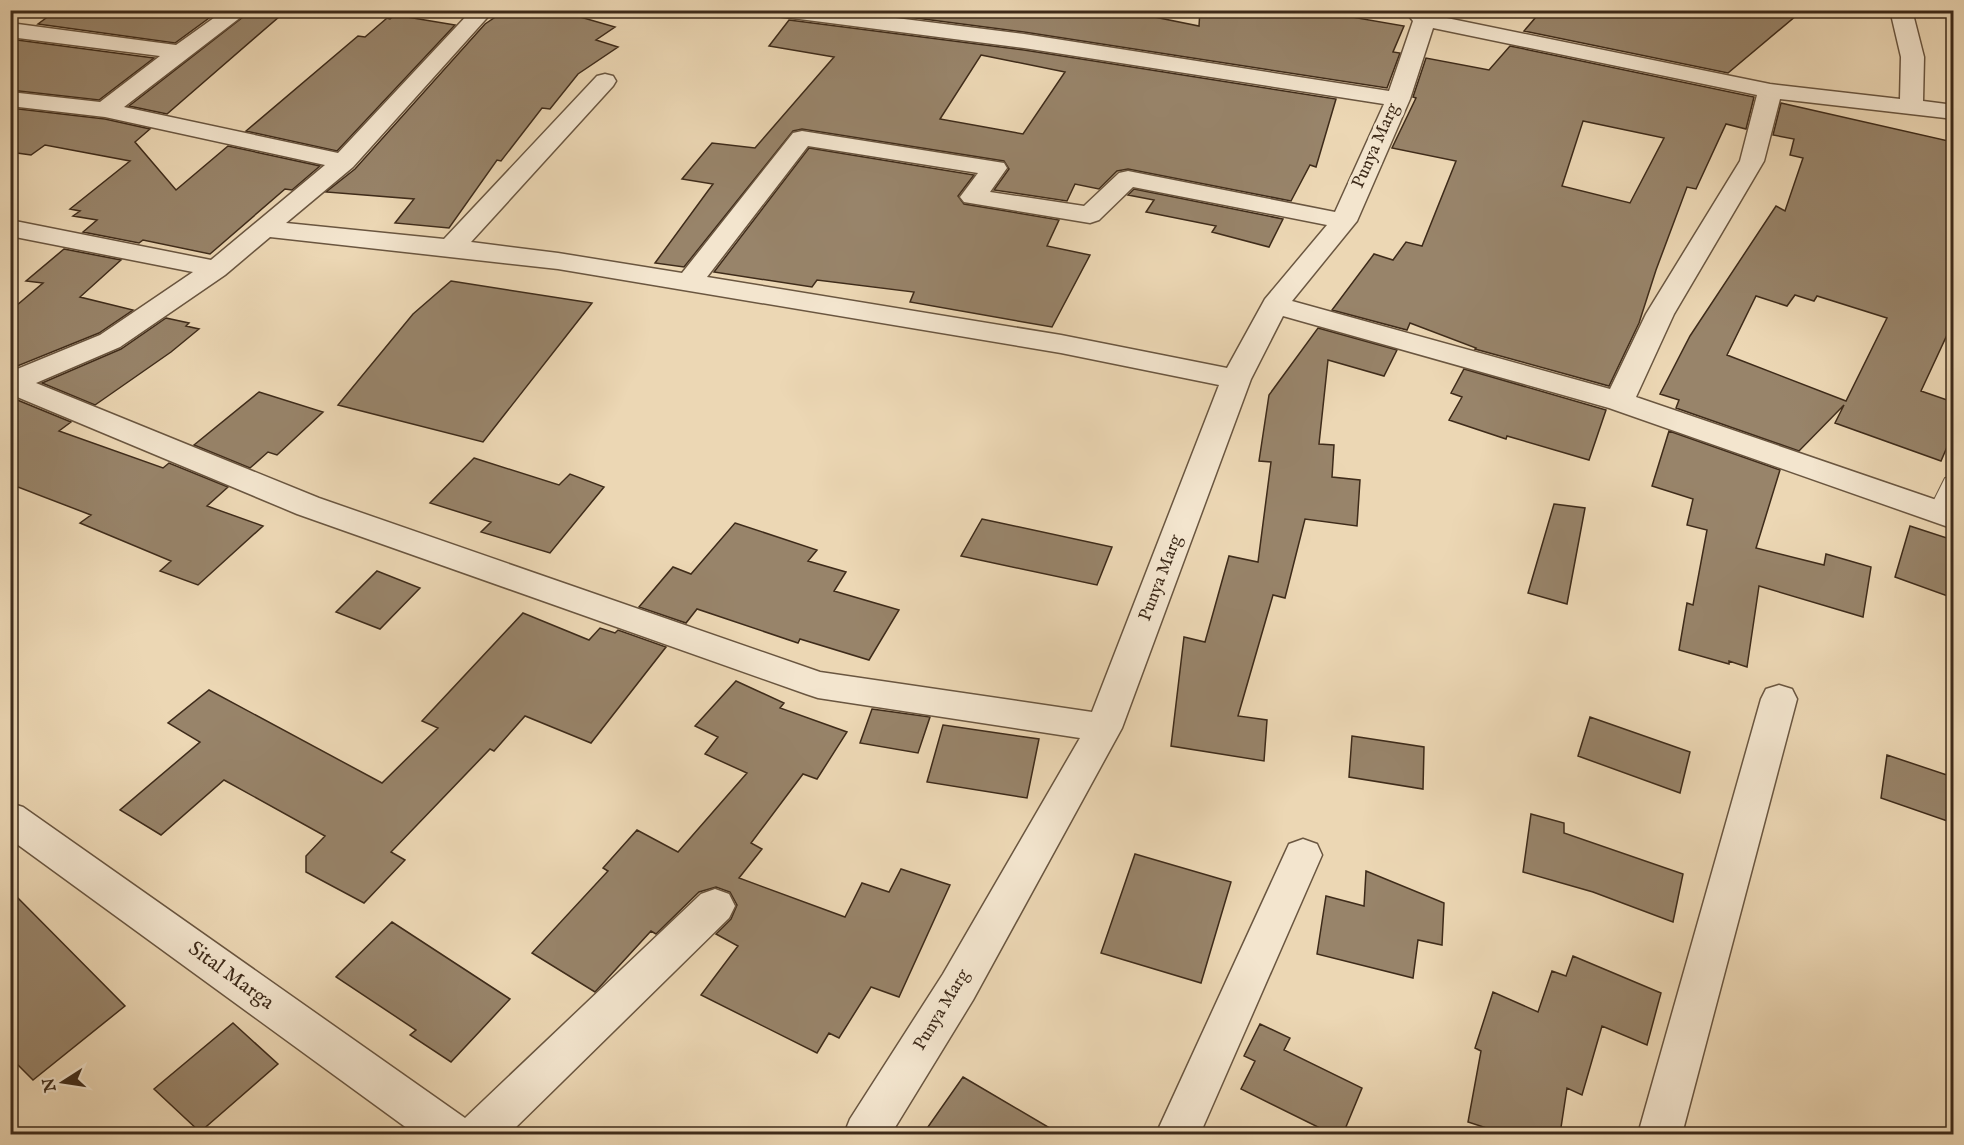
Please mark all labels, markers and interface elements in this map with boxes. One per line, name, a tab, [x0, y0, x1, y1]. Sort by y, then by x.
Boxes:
street label: Punya Marg	[1347, 100, 1405, 192]
street label: Punya Marg	[1134, 531, 1188, 624]
street label: Sital Marga	[183, 936, 280, 1017]
street label: Punya Marg	[909, 965, 975, 1055]
north arrow	[33, 1052, 93, 1112]
text: N	[39, 1076, 62, 1095]

